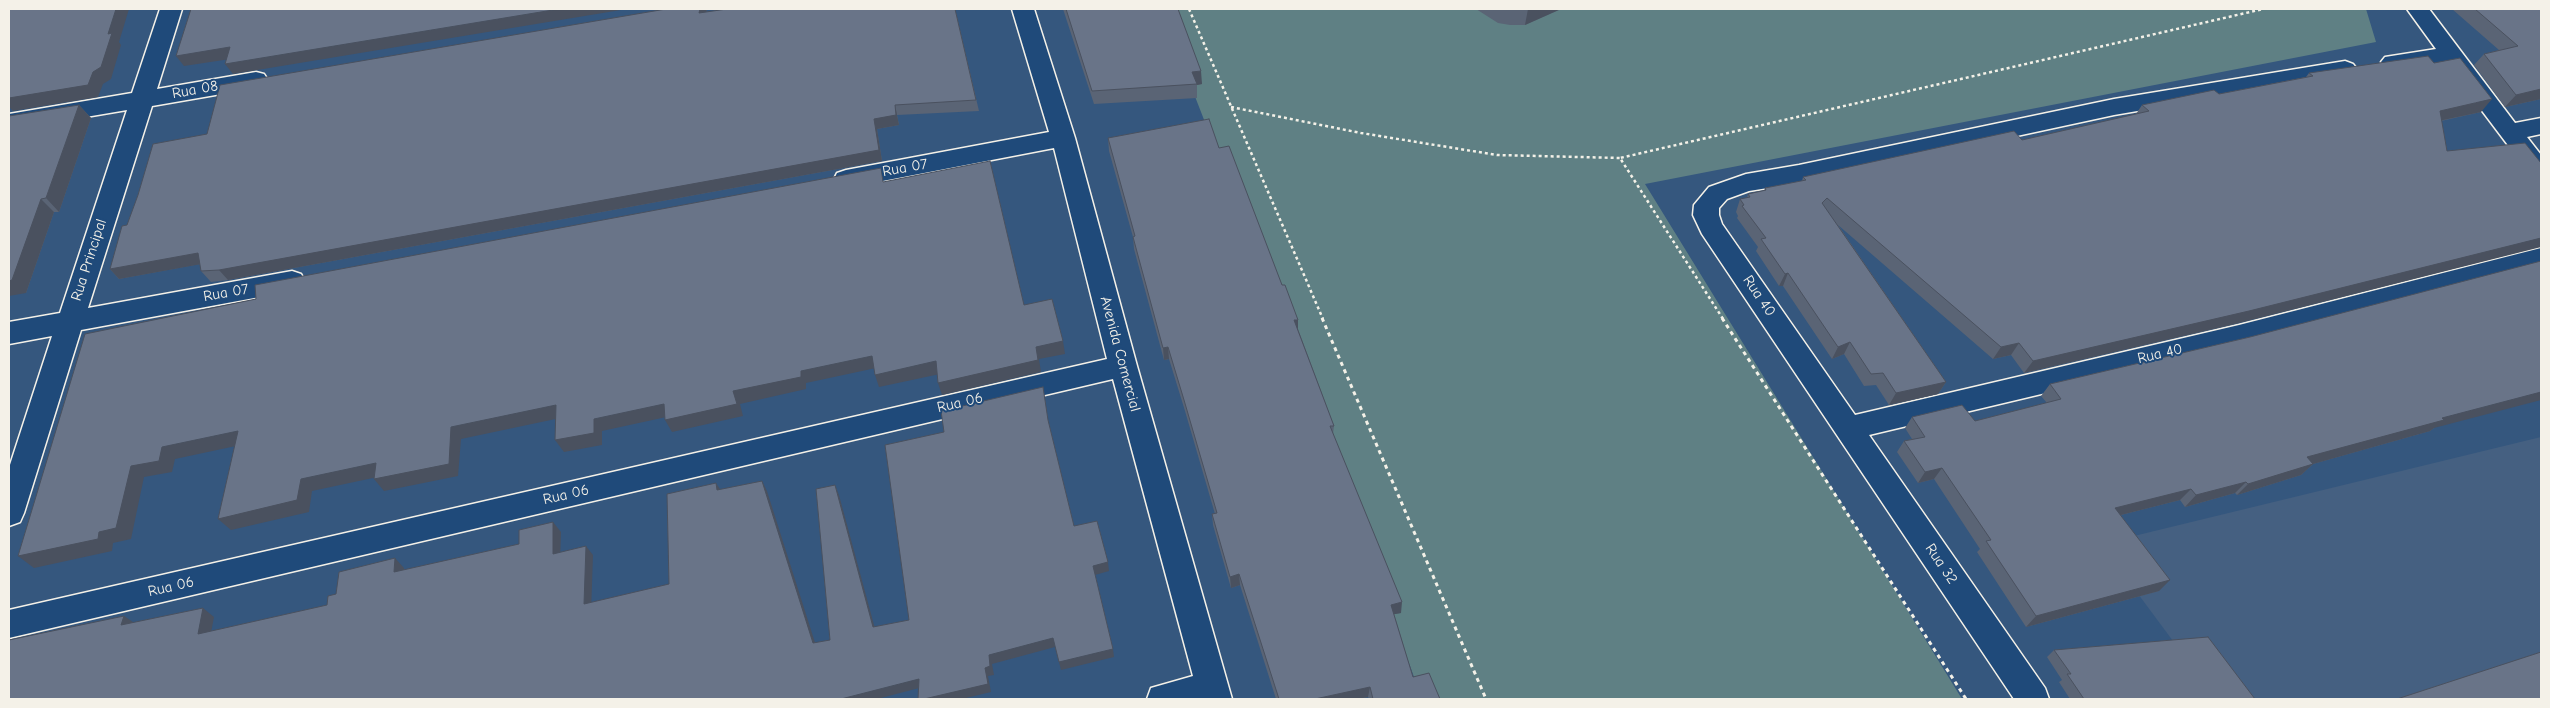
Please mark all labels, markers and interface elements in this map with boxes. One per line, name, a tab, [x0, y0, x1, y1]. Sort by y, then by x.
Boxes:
street label: Rua 08	[171, 77, 219, 103]
street label: Rua 07	[881, 155, 929, 181]
street label: Rua Principal	[67, 217, 111, 303]
street label: Rua 40	[1739, 272, 1779, 320]
street label: Rua 07	[202, 280, 250, 306]
street label: Avenida Comercial	[1096, 294, 1144, 414]
street label: Rua 40	[2136, 340, 2184, 368]
street label: Rua 06	[935, 389, 985, 417]
street label: Rua 06	[541, 481, 591, 509]
street label: Rua 32	[1921, 540, 1961, 588]
street label: Rua 06	[146, 573, 196, 601]

